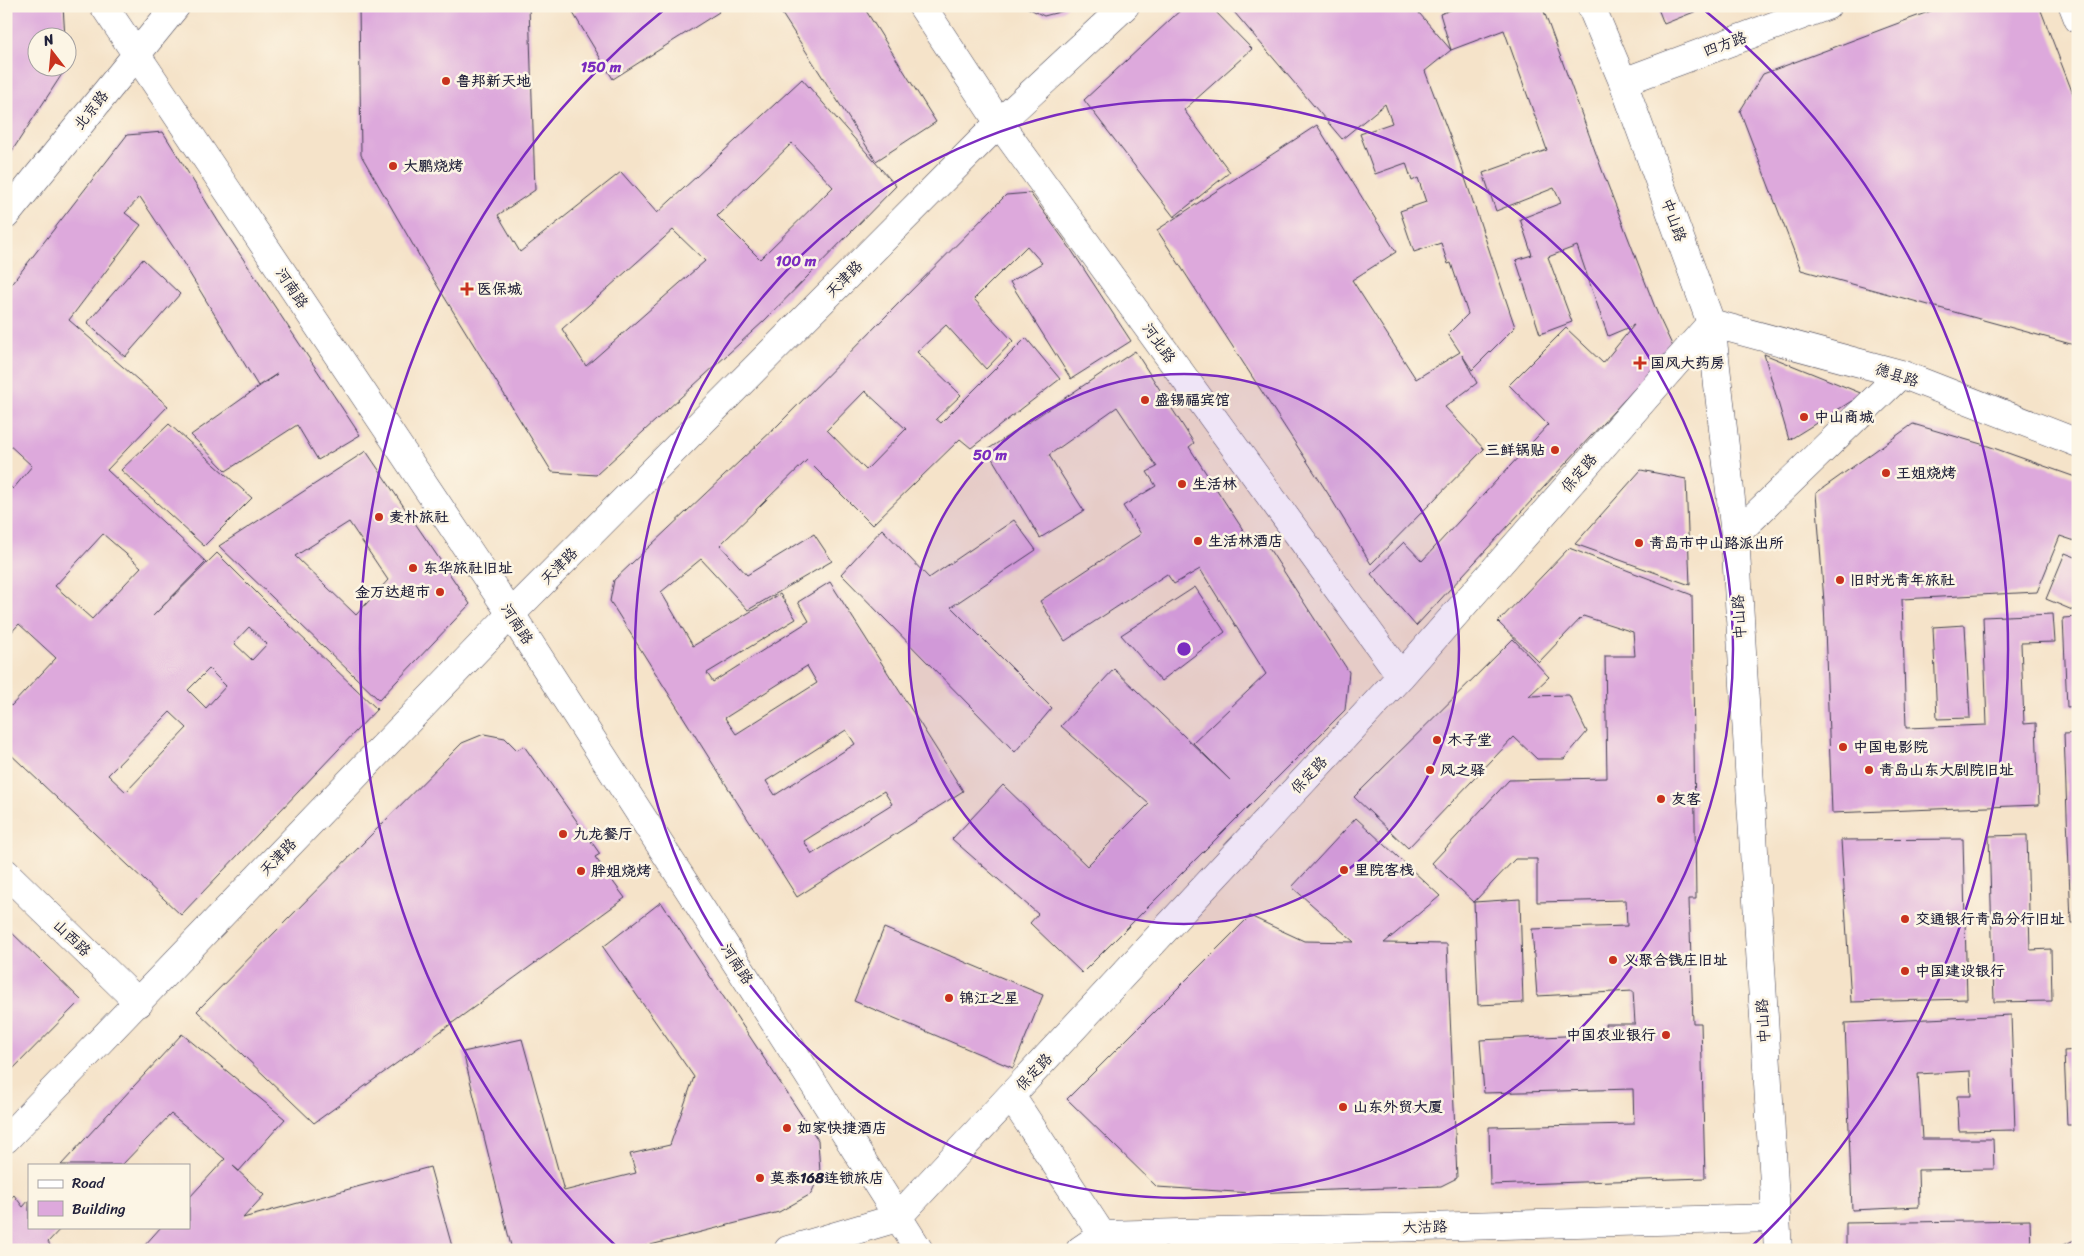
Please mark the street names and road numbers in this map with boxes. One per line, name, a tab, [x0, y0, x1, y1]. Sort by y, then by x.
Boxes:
street label: 四方路	[1699, 24, 1751, 64]
street label: 北京路	[67, 84, 115, 136]
street label: 中山路	[1654, 194, 1694, 246]
street label: 天津路	[819, 254, 869, 304]
street label: 河南路	[269, 262, 315, 314]
street label: 河北路	[1135, 317, 1183, 369]
street label: 德县路	[1872, 356, 1922, 394]
street label: 保定路	[1554, 447, 1604, 499]
street label: 天津路	[534, 541, 584, 591]
street label: 中山路	[1725, 594, 1753, 640]
street label: 河南路	[494, 598, 540, 650]
street label: 保定路	[1284, 750, 1334, 800]
street label: 天津路	[253, 832, 303, 882]
street label: 山西路	[47, 913, 97, 963]
street label: 河南路	[714, 938, 760, 990]
street label: 中山路	[1749, 998, 1777, 1044]
street label: 保定路	[1009, 1047, 1059, 1097]
street label: 大沽路	[1402, 1214, 1448, 1240]

